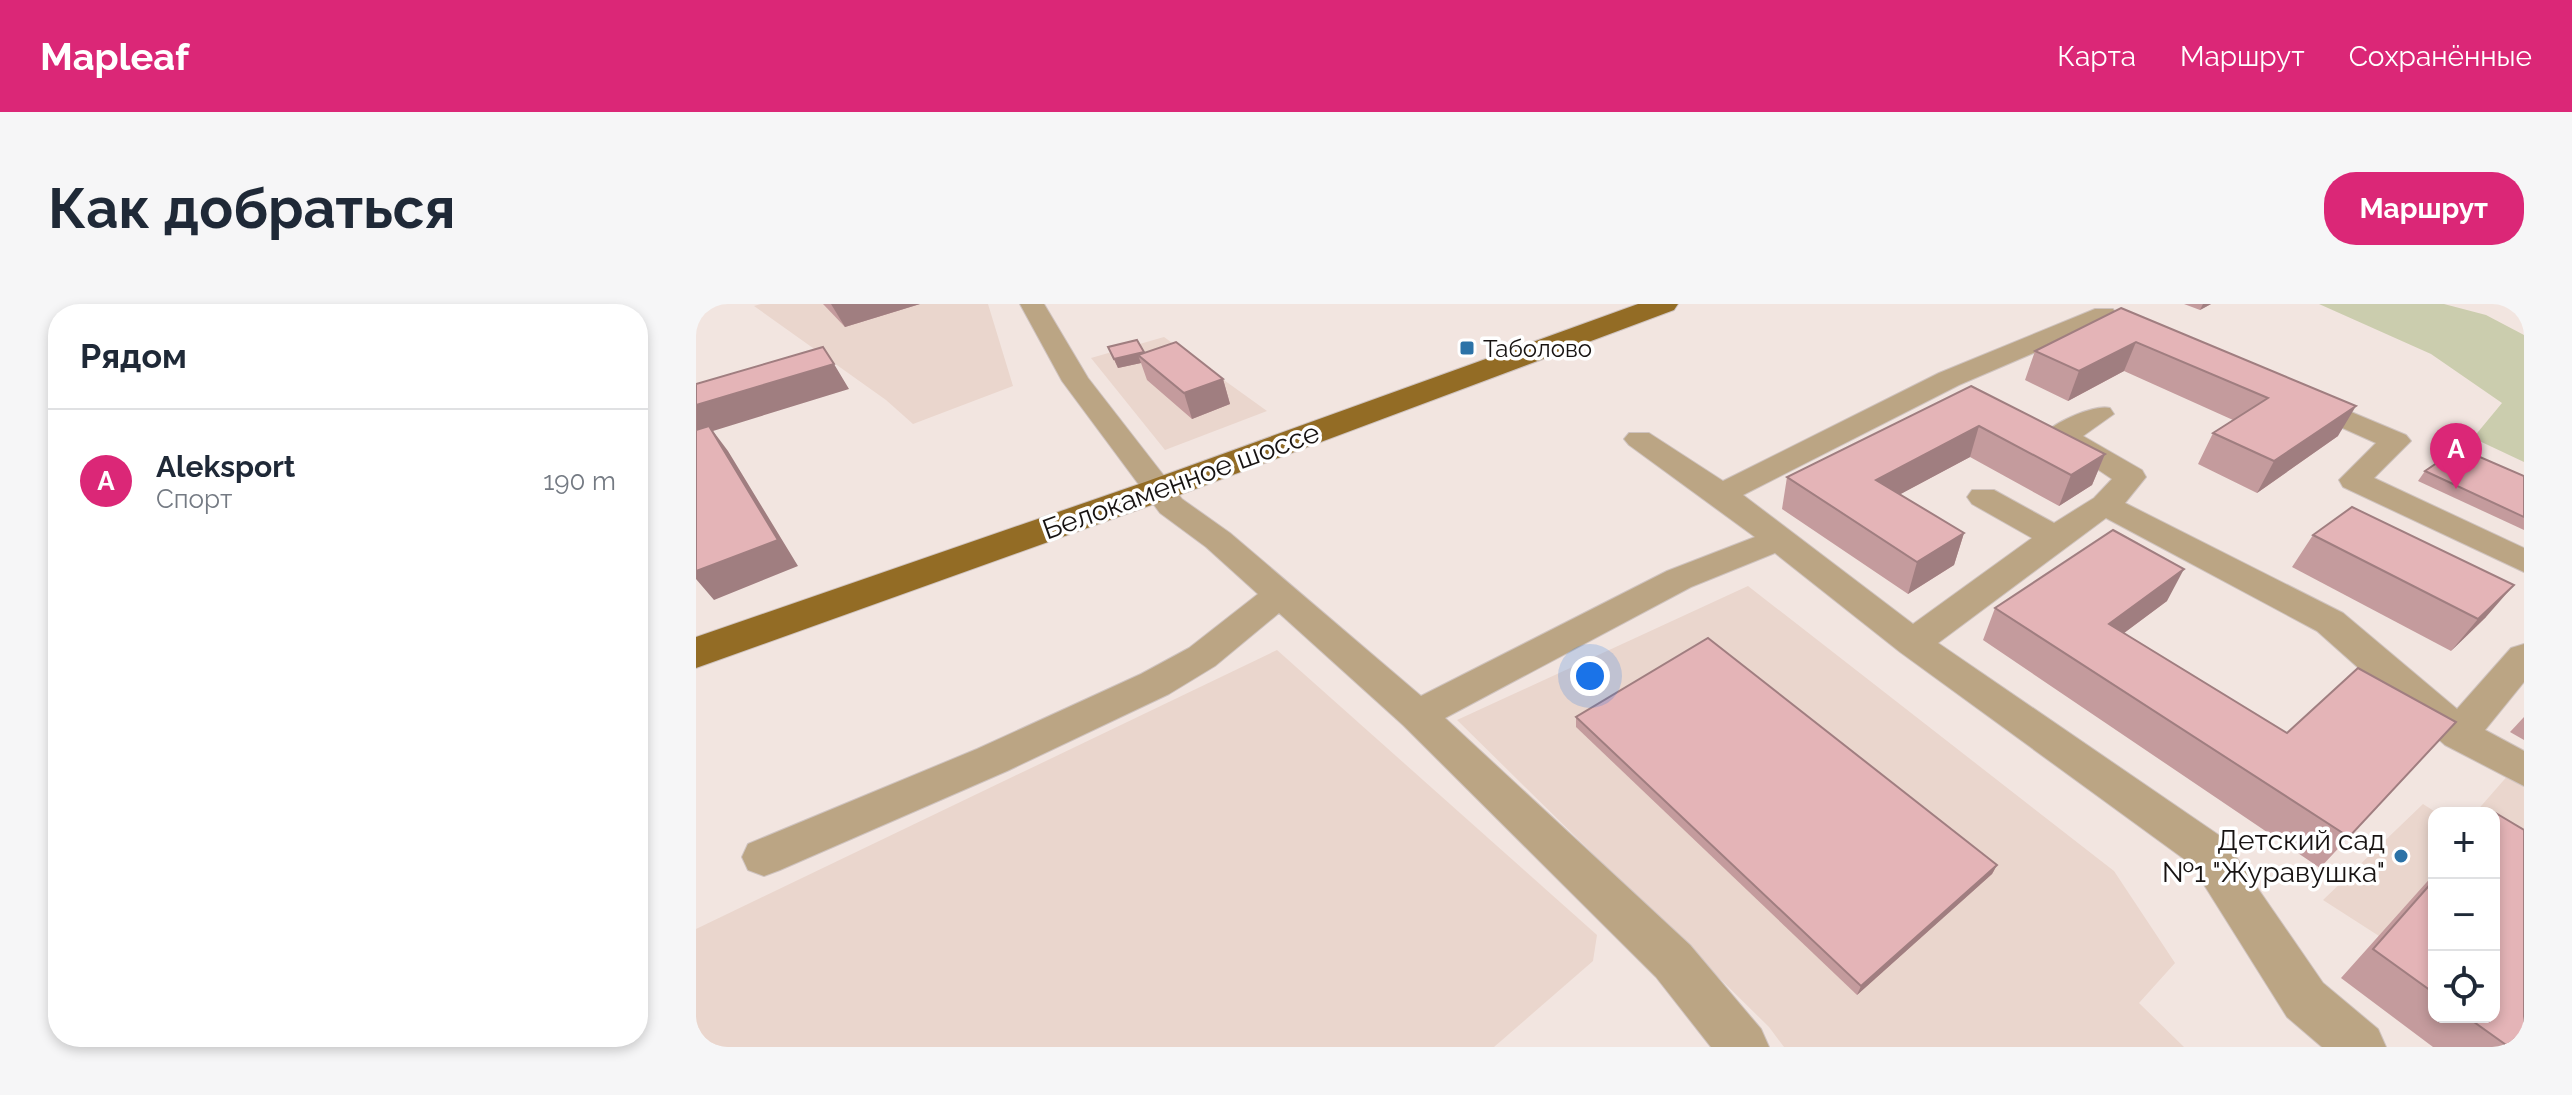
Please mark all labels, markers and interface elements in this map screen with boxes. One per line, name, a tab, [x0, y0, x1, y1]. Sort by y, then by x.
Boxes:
text: Mapleaf	[40, 34, 189, 79]
text: Карта	[2057, 40, 2136, 73]
text: Маршрут	[2180, 40, 2305, 73]
text: Сохранённые	[2349, 40, 2532, 73]
button: Маршрут	[2324, 172, 2524, 245]
text: Как добраться	[48, 175, 455, 241]
place label: Таболово	[1483, 334, 1592, 363]
text: Рядом	[80, 336, 187, 376]
marker: Таболово	[1458, 339, 1476, 357]
street label: Белокаменное шоссе	[1038, 416, 1324, 546]
pin: A	[2430, 423, 2482, 489]
text: Aleksport	[156, 449, 295, 484]
text: A	[97, 466, 115, 496]
text: 190 m	[543, 466, 616, 496]
text: Спорт	[156, 484, 233, 514]
your location	[1570, 656, 1610, 696]
map controls	[2428, 807, 2500, 1023]
button: +	[2428, 807, 2500, 879]
place label: Детский сад №1 "Журавушка"	[2162, 824, 2385, 889]
marker: Детский сад №1 "Журавушка"	[2392, 847, 2410, 865]
button: −	[2428, 879, 2500, 951]
button: locate	[2428, 951, 2500, 1023]

